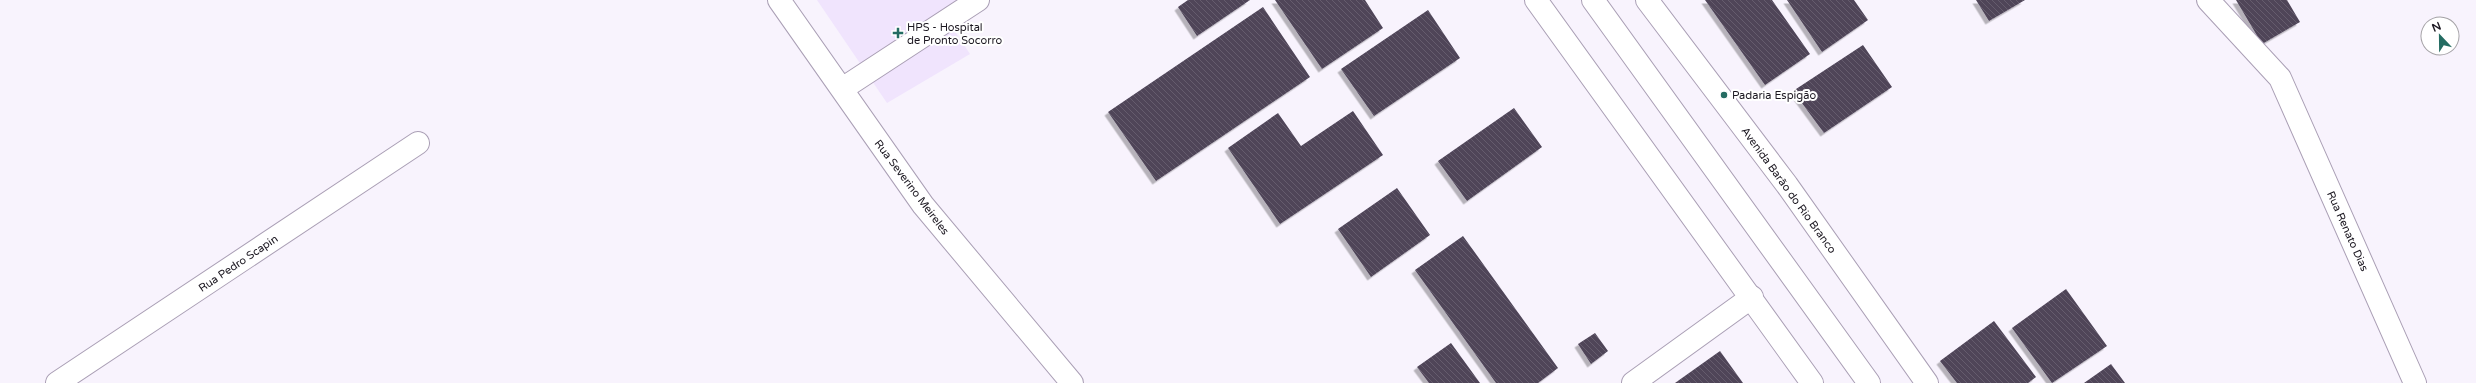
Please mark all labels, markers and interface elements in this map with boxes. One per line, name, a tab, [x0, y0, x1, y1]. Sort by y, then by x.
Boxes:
north arrow	[2420, 16, 2460, 56]
text: N	[2430, 20, 2443, 35]
place label: HPS - Hospital de Pronto Socorro	[907, 21, 1003, 47]
marker: HPS - Hospital de Pronto Socorro	[892, 27, 904, 39]
place label: Padaria Espigão	[1732, 89, 1816, 102]
marker: Padaria Espigão	[1719, 90, 1729, 100]
street label: Avenida Barão do Rio Branco	[1738, 125, 1839, 256]
street label: Rua Severino Meireles	[872, 137, 952, 237]
street label: Rua Renato Dias	[2324, 189, 2371, 273]
street label: Rua Pedro Scapin	[196, 232, 280, 295]

